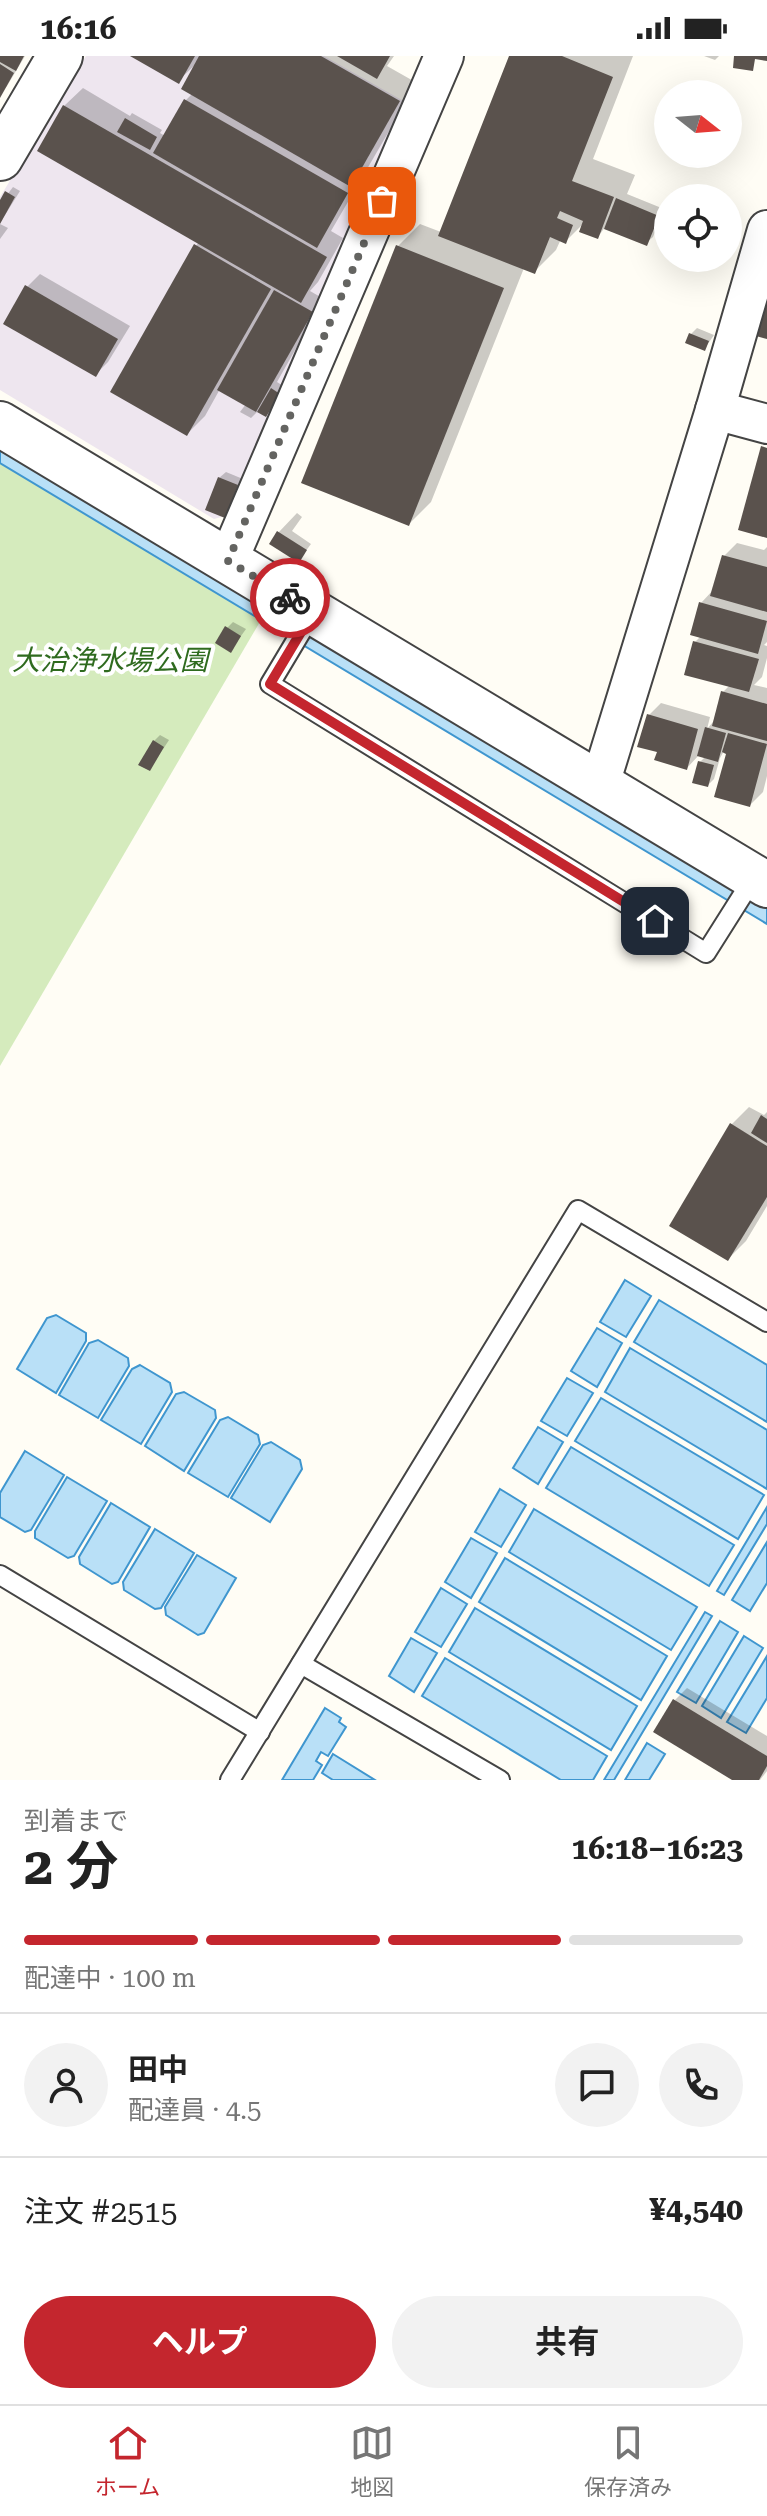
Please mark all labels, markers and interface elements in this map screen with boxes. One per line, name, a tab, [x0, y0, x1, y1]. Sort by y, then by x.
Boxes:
text: 16:16	[40, 11, 117, 46]
north arrow	[654, 80, 742, 168]
map controls	[654, 80, 742, 272]
pin	[348, 167, 416, 235]
icon: bag	[360, 179, 404, 223]
button: locate	[654, 184, 742, 272]
courier	[250, 558, 330, 638]
icon: bike	[268, 576, 312, 620]
park label: 大治浄水場公園	[12, 644, 212, 677]
pin	[621, 887, 689, 955]
icon: home	[633, 899, 677, 943]
text: 到着まで	[24, 1806, 128, 1836]
text: 16:18–16:23	[571, 1831, 743, 1866]
text: 2 分	[24, 1836, 118, 1897]
text: 配達中 · 100 m	[24, 1963, 196, 1993]
button: person	[24, 2043, 108, 2127]
button: chat	[555, 2043, 639, 2127]
button: phone	[659, 2043, 743, 2127]
text: 田中	[128, 2052, 188, 2087]
text: 配達員 · 4.5	[128, 2095, 262, 2125]
text: ¥4,540	[649, 2192, 743, 2227]
text: 注文 #2515	[24, 2194, 178, 2229]
button: ヘルプ	[24, 2296, 376, 2388]
button: 共有	[392, 2296, 743, 2388]
tab: ホーム	[95, 2421, 160, 2501]
tab: 地図	[350, 2421, 394, 2501]
tab: 保存済み	[584, 2421, 672, 2501]

